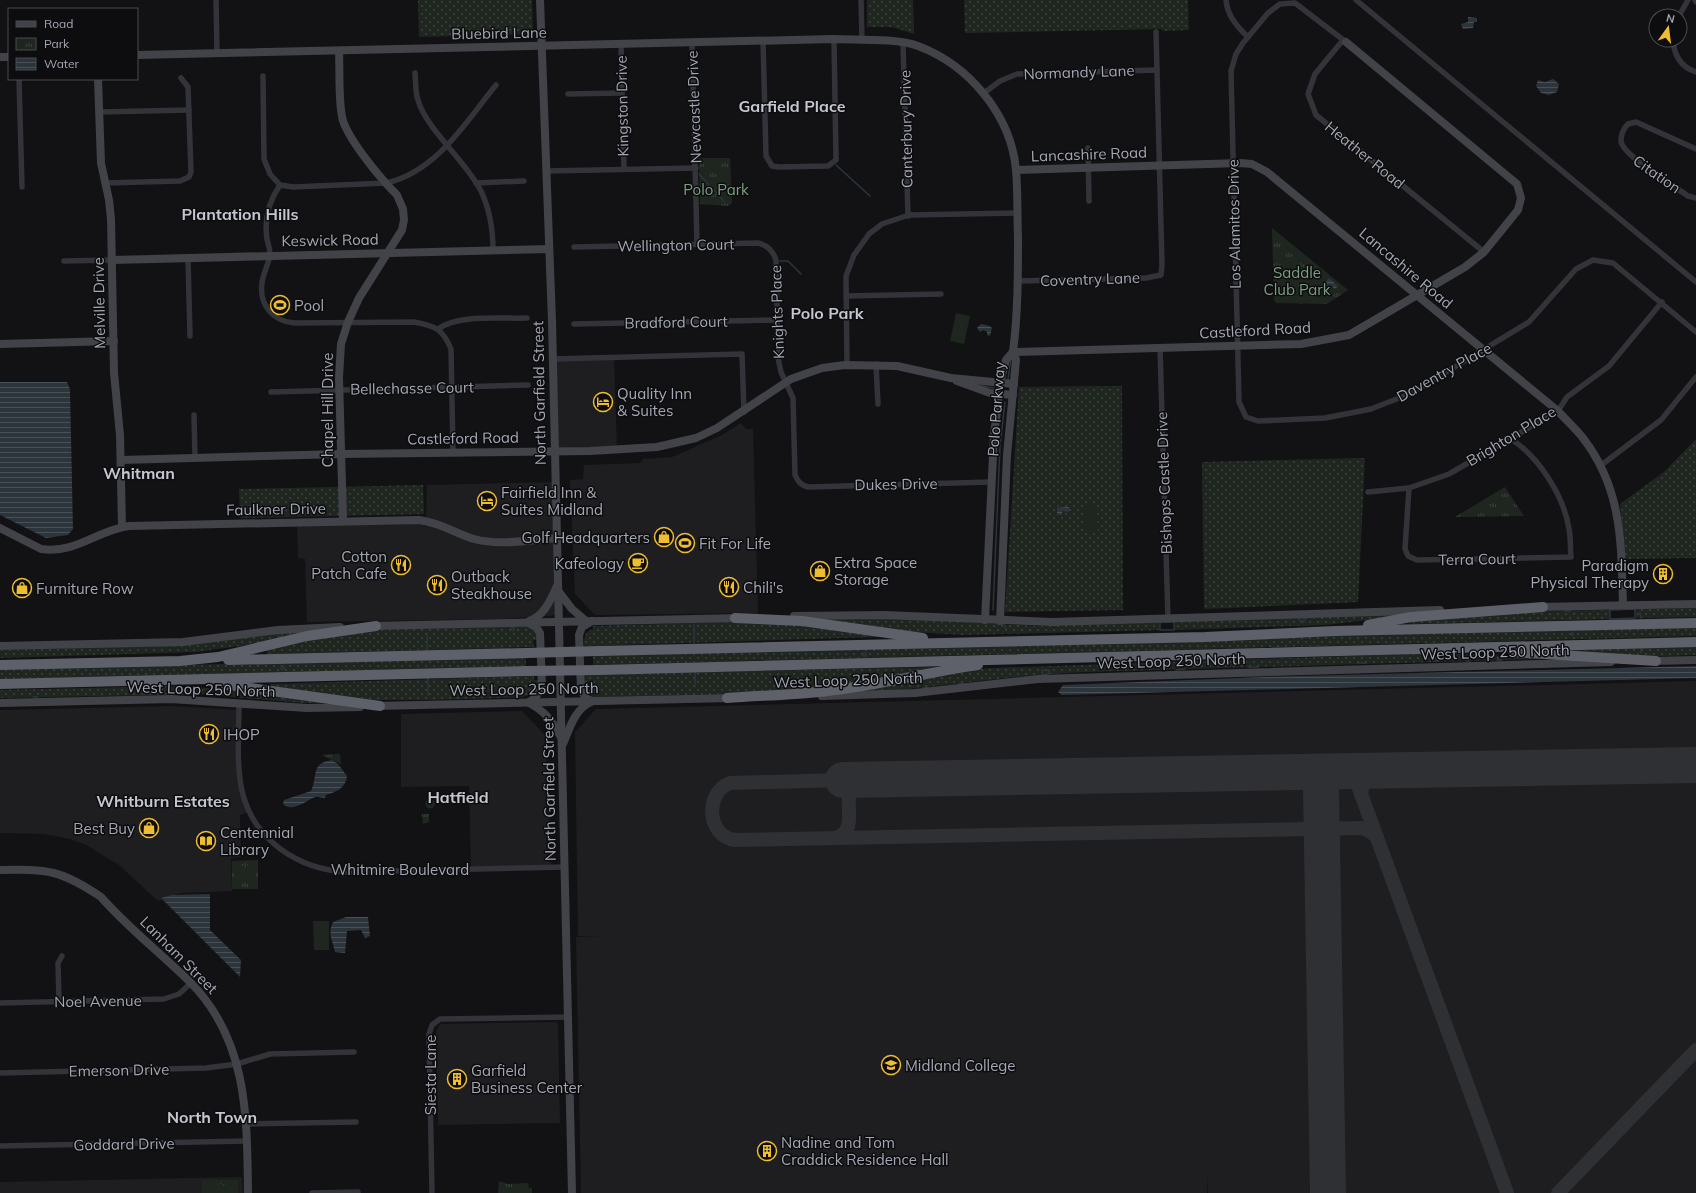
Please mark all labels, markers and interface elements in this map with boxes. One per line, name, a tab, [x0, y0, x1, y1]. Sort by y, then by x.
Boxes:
legend	[8, 8, 138, 80]
north arrow	[1648, 8, 1688, 48]
text: N	[1665, 10, 1676, 26]
text: Road	[44, 16, 73, 31]
street label: Bluebird Lane	[451, 23, 547, 43]
text: Park	[44, 36, 70, 51]
street label: Newcastle Drive	[683, 50, 705, 164]
street label: Kingston Drive	[612, 55, 632, 157]
text: Water	[44, 56, 80, 71]
street label: Normandy Lane	[1023, 61, 1135, 83]
street label: Canterbury Drive	[895, 70, 917, 188]
district label: Garfield Place	[738, 96, 846, 116]
street label: Heather Road	[1321, 117, 1409, 193]
street label: Lancashire Road	[1031, 142, 1147, 166]
street label: Citation	[1629, 151, 1685, 197]
street label: Los Alamitos Drive	[1223, 159, 1245, 289]
park label: Polo Park	[683, 180, 749, 199]
district label: Plantation Hills	[181, 204, 299, 224]
street label: Lancashire Road	[1355, 223, 1457, 313]
street label: Keswick Road	[281, 230, 379, 250]
street label: Wellington Court	[617, 234, 735, 256]
street label: Melville Drive	[89, 257, 109, 349]
park label: Saddle Club Park	[1264, 263, 1331, 299]
street label: Knights Place	[766, 265, 788, 359]
street label: Coventry Lane	[1040, 268, 1140, 290]
sports icon: Pool	[269, 294, 291, 316]
place label: Pool	[294, 296, 324, 315]
district label: Polo Park	[790, 303, 865, 323]
street label: Bradford Court	[624, 312, 728, 332]
street label: Castleford Road	[1199, 318, 1311, 342]
street label: North Garfield Street	[528, 321, 550, 465]
street label: Daventry Place	[1393, 338, 1495, 406]
street label: Chapel Hill Drive	[318, 352, 337, 468]
street label: Polo Parkway	[983, 361, 1009, 457]
street label: Bellechasse Court	[350, 377, 474, 399]
place label: Quality Inn & Suites	[617, 384, 692, 420]
hotel icon: Quality Inn & Suites	[592, 391, 614, 413]
street label: Brighton Place	[1463, 402, 1559, 470]
street label: Bishops Castle Drive	[1152, 411, 1176, 555]
street label: Castleford Road	[407, 428, 519, 448]
district label: Whitman	[103, 463, 175, 483]
street label: Dukes Drive	[854, 474, 938, 494]
place label: Fairfield Inn & Suites Midland	[501, 483, 603, 519]
hotel icon: Fairfield Inn & Suites Midland	[476, 490, 498, 512]
street label: Faulkner Drive	[226, 499, 326, 519]
shop icon: Golf Headquarters	[653, 526, 675, 548]
place label: Golf Headquarters	[522, 528, 650, 547]
sports icon: Fit For Life	[674, 532, 696, 554]
place label: Fit For Life	[699, 534, 771, 553]
place label: Cotton Patch Cafe	[311, 547, 387, 583]
street label: Terra Court	[1438, 549, 1516, 569]
cafe icon: Kafeology	[627, 552, 649, 574]
place label: Extra Space Storage	[834, 553, 917, 589]
restaurant icon: Cotton Patch Cafe	[390, 554, 412, 576]
place label: Kafeology	[555, 554, 624, 573]
place label: Paradigm Physical Therapy	[1531, 556, 1649, 592]
shop icon: Extra Space Storage	[809, 560, 831, 582]
building icon: Paradigm Physical Therapy	[1652, 563, 1674, 585]
place label: Outback Steakhouse	[451, 567, 532, 603]
restaurant icon: Outback Steakhouse	[426, 574, 448, 596]
restaurant icon: Chili's	[718, 576, 740, 598]
shop icon: Furniture Row	[11, 577, 33, 599]
place label: Chili's	[743, 578, 784, 597]
place label: Furniture Row	[36, 579, 134, 598]
street label: West Loop 250 North	[1420, 640, 1570, 664]
street label: West Loop 250 North	[1096, 649, 1246, 673]
street label: West Loop 250 North	[773, 668, 923, 692]
street label: West Loop 250 North	[126, 677, 276, 701]
street label: West Loop 250 North	[449, 678, 599, 700]
street label: North Garfield Street	[538, 717, 560, 861]
restaurant icon: IHOP	[198, 723, 220, 745]
place label: IHOP	[223, 725, 260, 744]
district label: Hatfield	[427, 787, 489, 807]
district label: Whitburn Estates	[96, 791, 230, 811]
shop icon: Best Buy	[138, 817, 160, 839]
place label: Best Buy	[73, 819, 135, 838]
place label: Centennial Library	[220, 823, 294, 859]
library icon: Centennial Library	[195, 830, 217, 852]
street label: Whitmire Boulevard	[331, 860, 469, 879]
street label: Lanham Street	[136, 912, 222, 998]
street label: Noel Avenue	[54, 991, 142, 1011]
street label: Siesta Lane	[421, 1035, 440, 1115]
school or university icon: Midland College	[880, 1054, 902, 1076]
place label: Midland College	[905, 1056, 1016, 1075]
street label: Emerson Drive	[69, 1060, 169, 1080]
place label: Garfield Business Center	[471, 1061, 583, 1097]
building icon: Garfield Business Center	[446, 1068, 468, 1090]
district label: North Town	[167, 1107, 257, 1127]
place label: Nadine and Tom Craddick Residence Hall	[781, 1133, 949, 1169]
street label: Goddard Drive	[73, 1134, 175, 1154]
building icon: Nadine and Tom Craddick Residence Hall	[756, 1140, 778, 1162]

